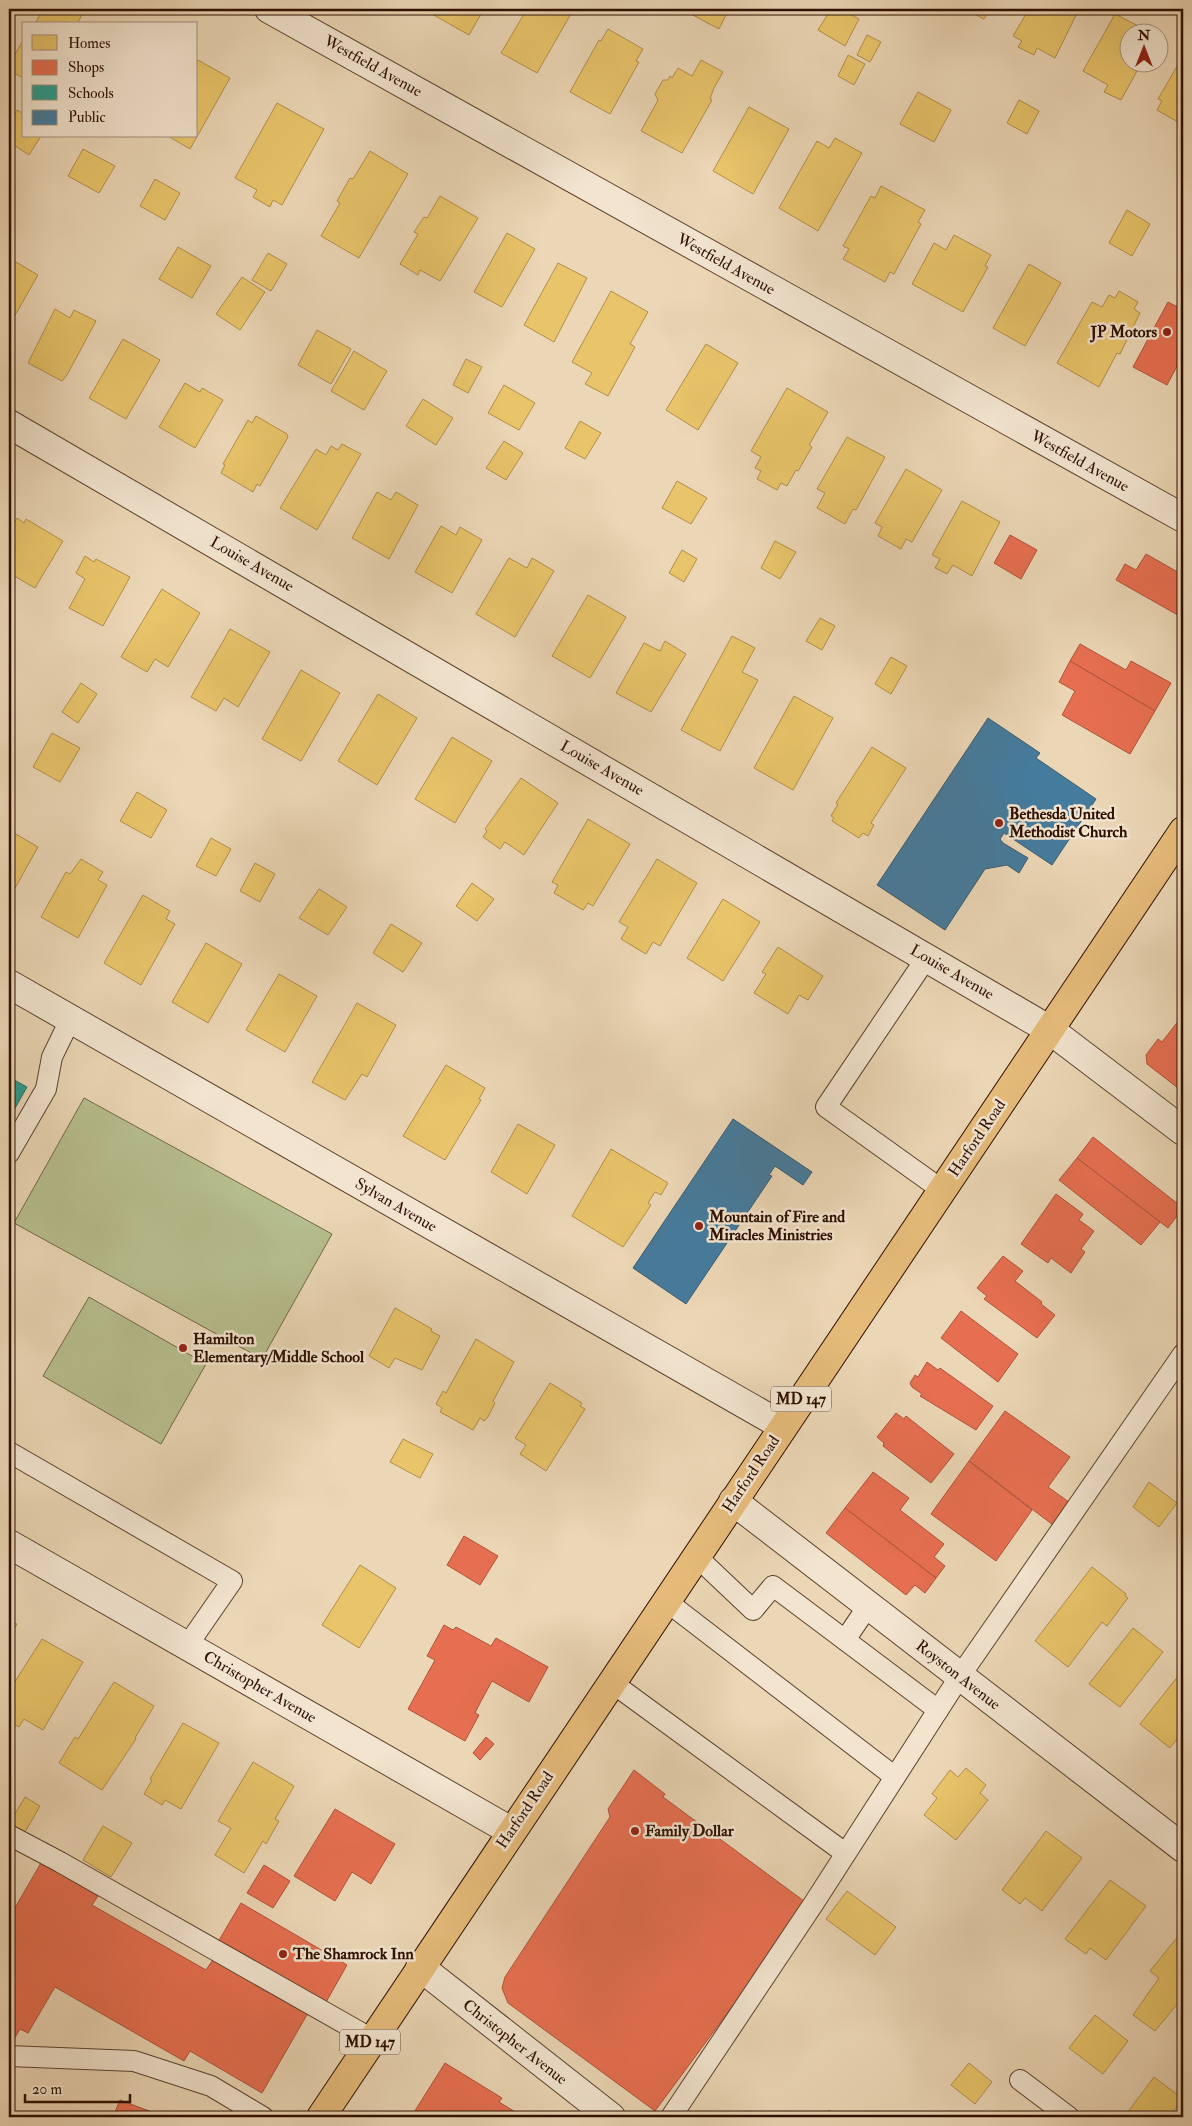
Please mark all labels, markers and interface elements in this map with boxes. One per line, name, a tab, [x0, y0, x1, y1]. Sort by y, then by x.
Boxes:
legend	[22, 22, 198, 138]
north arrow	[1120, 22, 1170, 72]
text: N	[1137, 27, 1151, 44]
street label: Westfield Avenue	[319, 30, 426, 101]
text: Homes	[68, 34, 110, 53]
text: Shops	[68, 58, 104, 78]
text: Schools	[68, 84, 114, 103]
text: Public	[68, 108, 106, 127]
street label: Westfield Avenue	[672, 228, 779, 299]
place label: JP Motors	[1090, 322, 1158, 343]
marker: JP Motors	[1161, 326, 1173, 338]
street label: Westfield Avenue	[1026, 425, 1133, 496]
street label: Louise Avenue	[206, 532, 298, 596]
street label: Louise Avenue	[556, 736, 648, 800]
place label: Bethesda United Methodist Church	[1008, 804, 1128, 842]
marker: Bethesda United Methodist Church	[993, 817, 1005, 829]
street label: Louise Avenue	[906, 940, 998, 1004]
street label: Harford Road	[944, 1095, 1010, 1180]
street label: Sylvan Avenue	[352, 1174, 441, 1237]
place label: Mountain of Fire and Miracles Ministries	[708, 1207, 845, 1245]
marker: Mountain of Fire and Miracles Ministries	[693, 1220, 705, 1232]
place label: Hamilton Elementary/Middle School	[193, 1329, 365, 1368]
marker: Hamilton Elementary/Middle School	[177, 1342, 189, 1354]
road number: MD 147	[771, 1386, 831, 1412]
street label: Harford Road	[718, 1431, 784, 1516]
street label: Royston Avenue	[912, 1636, 1005, 1715]
street label: Christopher Avenue	[199, 1646, 320, 1729]
street label: Harford Road	[492, 1767, 558, 1852]
place label: Family Dollar	[645, 1821, 735, 1842]
marker: Family Dollar	[629, 1825, 641, 1837]
place label: The Shamrock Inn	[292, 1944, 414, 1964]
marker: The Shamrock Inn	[277, 1948, 289, 1960]
street label: Christopher Avenue	[458, 1995, 572, 2090]
road number: MD 147	[340, 2030, 400, 2054]
scale bar	[25, 2071, 130, 2103]
text: 20 m	[32, 2080, 62, 2099]

